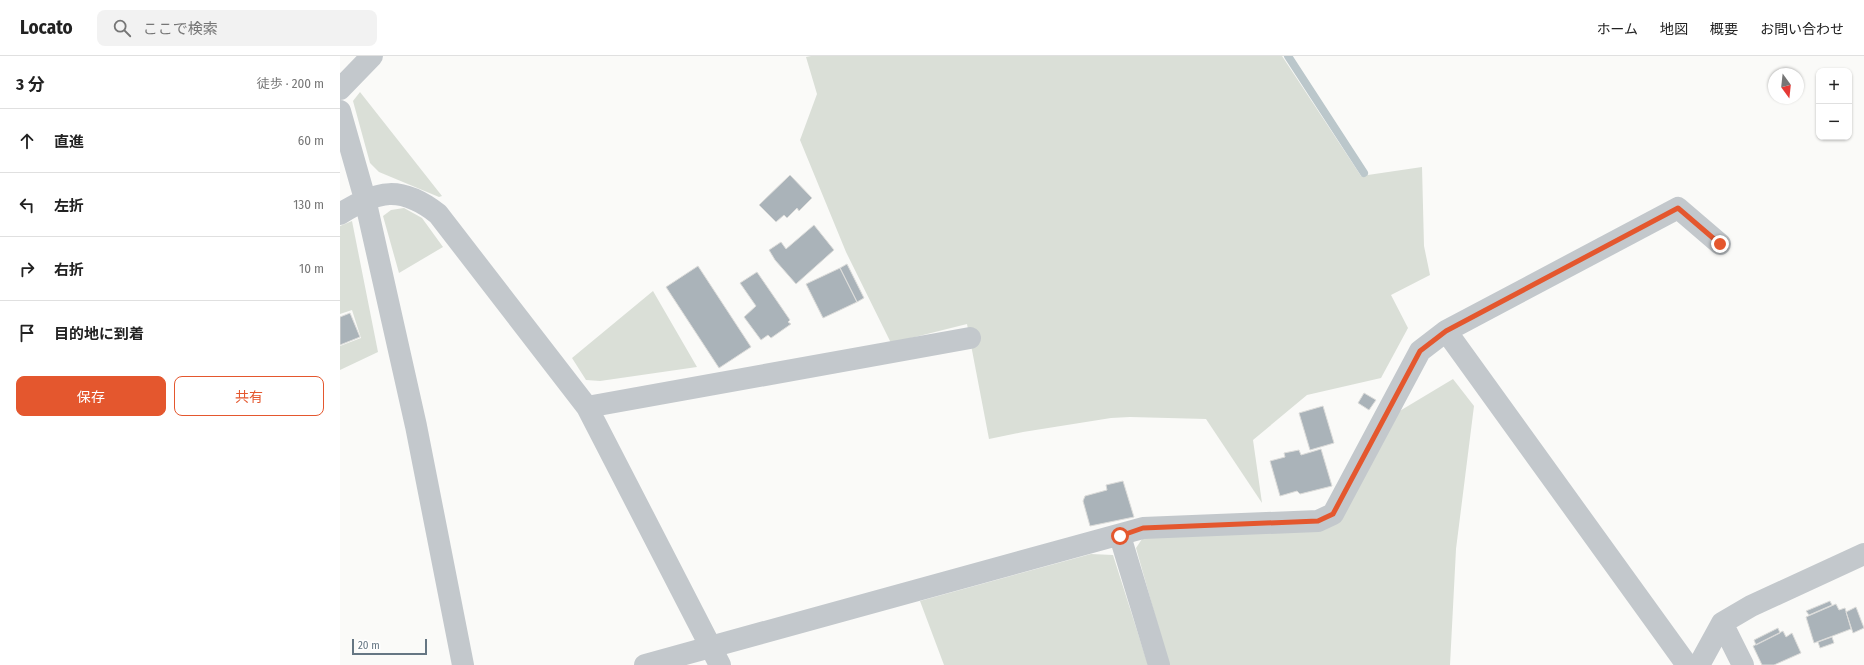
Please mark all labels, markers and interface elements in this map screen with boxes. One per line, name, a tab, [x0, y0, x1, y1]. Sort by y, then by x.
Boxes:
search box	[97, 10, 377, 46]
text: Locato	[20, 16, 73, 39]
icon: search	[111, 17, 133, 39]
text: ここで検索	[143, 20, 218, 38]
text: ホーム	[1596, 21, 1638, 38]
text: 地図	[1660, 21, 1688, 38]
text: 概要	[1710, 21, 1738, 38]
text: お問い合わせ	[1760, 21, 1844, 38]
north arrow	[1768, 68, 1804, 104]
map controls	[1816, 68, 1852, 140]
button: +	[1816, 68, 1852, 104]
text: 3 分	[16, 74, 45, 95]
text: 徒歩 · 200 m	[257, 76, 324, 91]
button: −	[1816, 104, 1852, 140]
icon: ahead	[16, 130, 38, 152]
text: 直進	[54, 133, 84, 151]
text: 60 m	[298, 133, 324, 148]
icon: left	[16, 194, 38, 216]
text: 左折	[54, 197, 84, 215]
text: 130 m	[293, 197, 324, 212]
route end	[1711, 235, 1729, 253]
icon: right	[16, 258, 38, 280]
text: 右折	[54, 261, 84, 279]
text: 10 m	[299, 261, 324, 276]
icon: arrive	[16, 322, 38, 344]
text: 目的地に到着	[54, 325, 144, 343]
button: 保存	[16, 376, 166, 416]
button: 共有	[174, 376, 324, 416]
route start	[1111, 527, 1129, 545]
scale bar	[352, 637, 427, 656]
text: 20 m	[358, 639, 380, 652]

